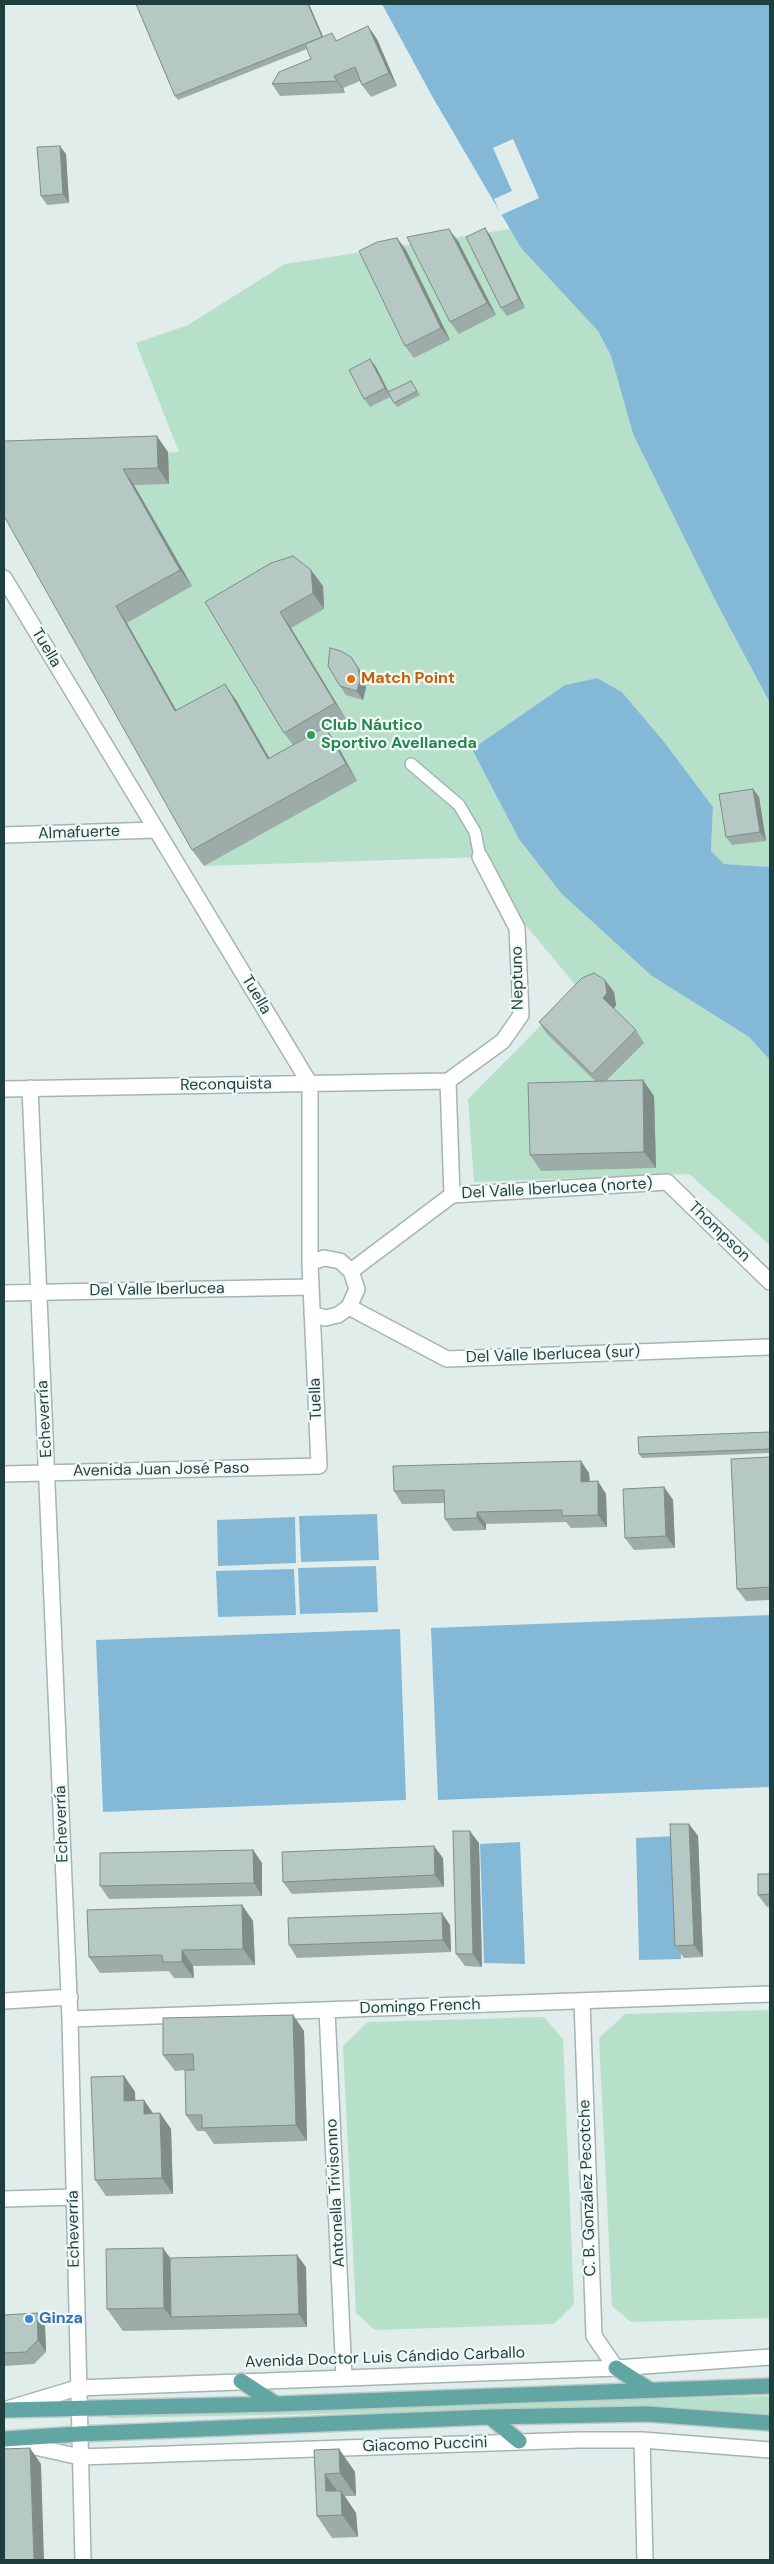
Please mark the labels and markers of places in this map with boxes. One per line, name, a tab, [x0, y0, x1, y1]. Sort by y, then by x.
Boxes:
place label: Match Point	[361, 669, 455, 689]
marker: Match Point	[345, 673, 357, 685]
place label: Club Náutico Sportivo Avellaneda	[321, 716, 477, 754]
marker: Club Náutico Sportivo Avellaneda	[305, 729, 317, 741]
place label: Ginza	[39, 2309, 83, 2329]
marker: Ginza	[23, 2313, 35, 2325]

